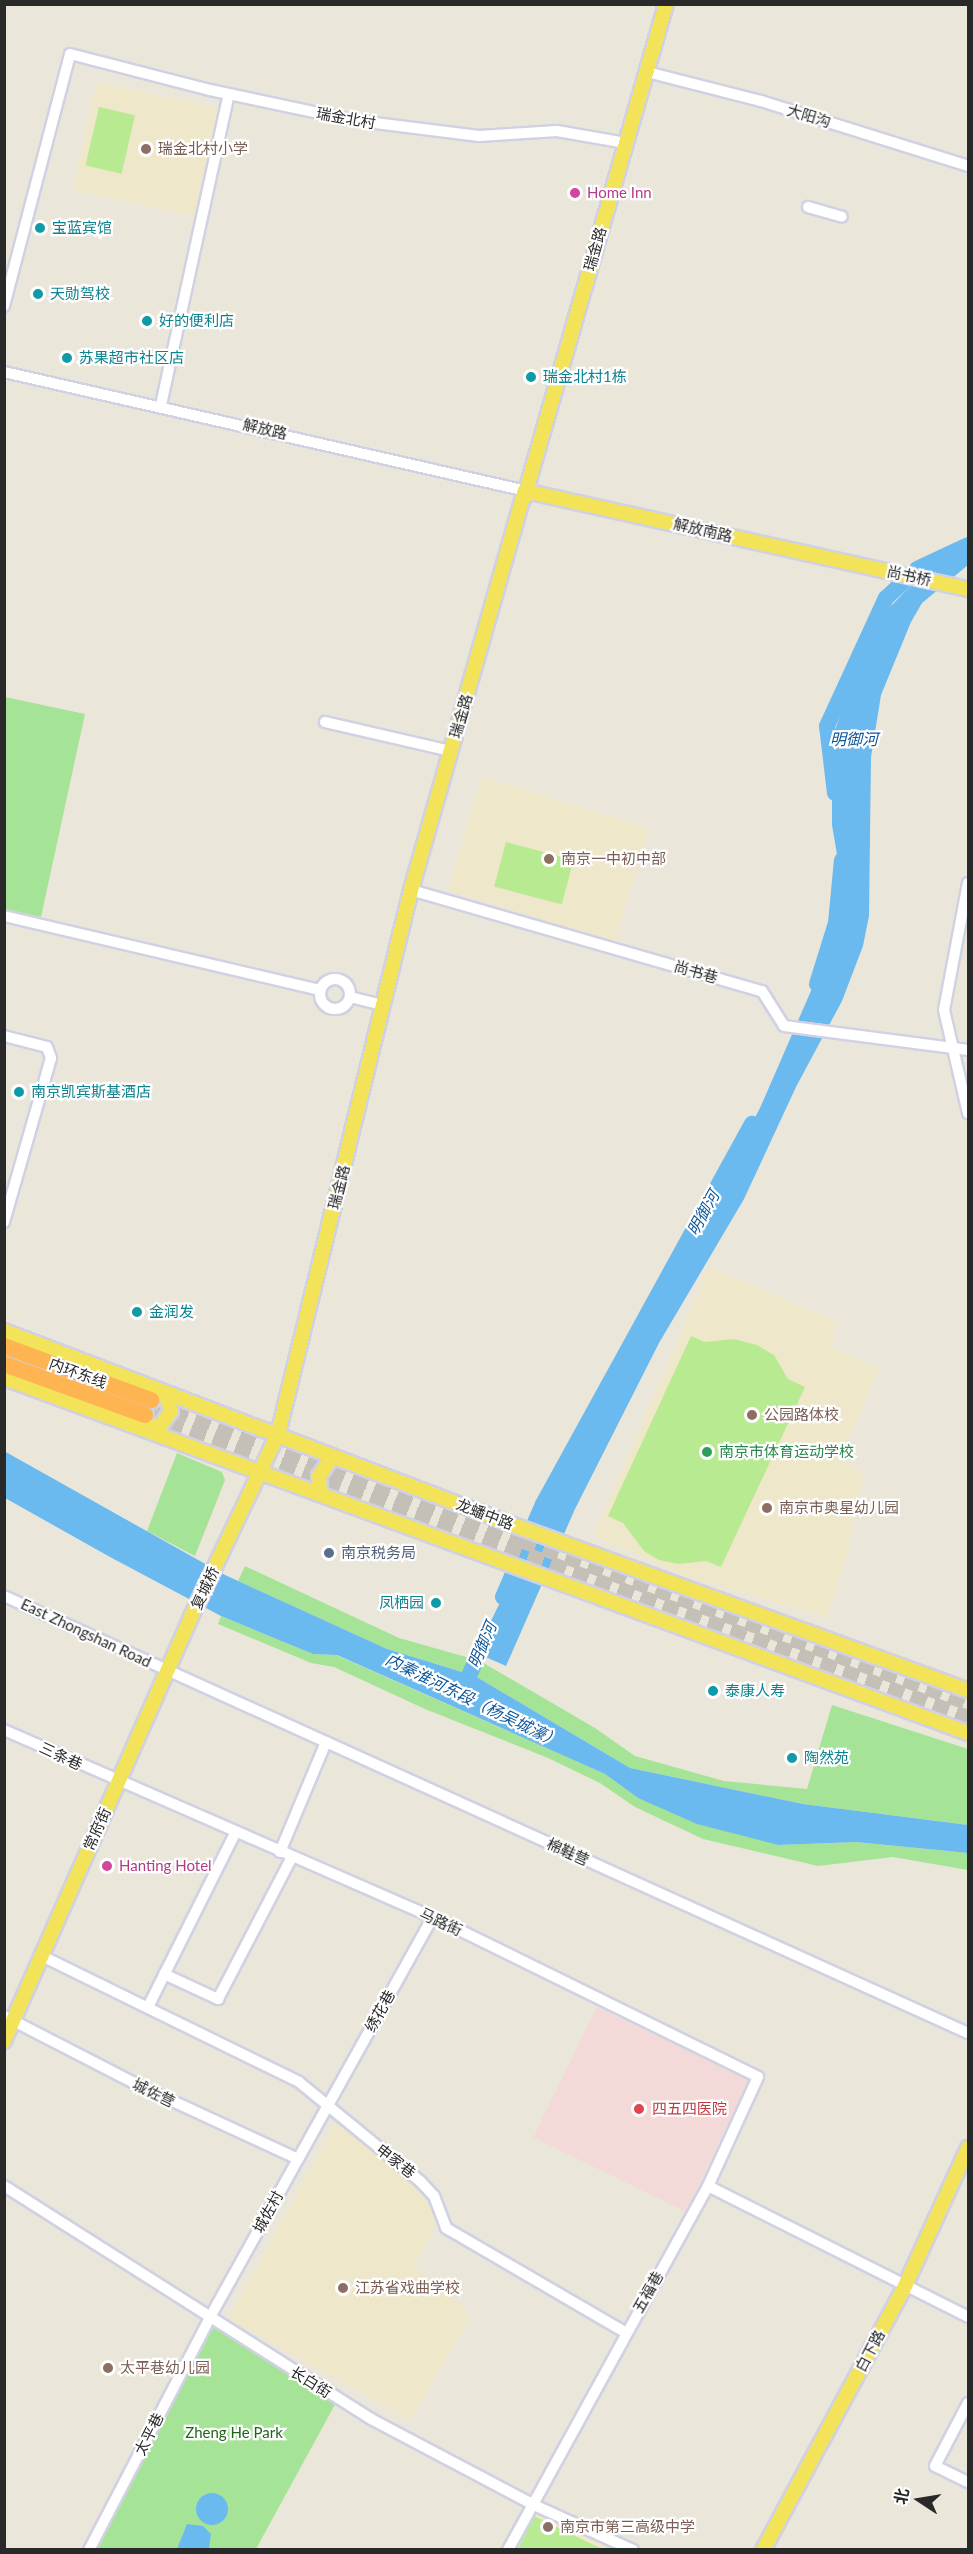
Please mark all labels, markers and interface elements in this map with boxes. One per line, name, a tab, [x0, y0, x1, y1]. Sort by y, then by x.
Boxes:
street label: 大阳沟	[785, 101, 833, 131]
street label: 瑞金北村	[315, 104, 377, 132]
place label: 瑞金北村小学	[158, 140, 248, 158]
marker: 瑞金北村小学	[139, 142, 153, 156]
place label: Home Inn	[587, 184, 652, 202]
marker: Home Inn	[568, 186, 582, 200]
place label: 宝蓝宾馆	[52, 219, 112, 237]
marker: 宝蓝宾馆	[33, 221, 47, 235]
street label: 瑞金路	[580, 225, 610, 273]
place label: 天勋驾校	[50, 285, 110, 303]
marker: 天勋驾校	[31, 287, 45, 301]
place label: 好的便利店	[159, 312, 234, 330]
marker: 好的便利店	[140, 314, 154, 328]
place label: 苏果超市社区店	[79, 349, 184, 367]
marker: 苏果超市社区店	[60, 351, 74, 365]
place label: 瑞金北村1栋	[543, 368, 627, 386]
marker: 瑞金北村1栋	[524, 370, 538, 384]
street label: 解放路	[241, 415, 289, 443]
street label: 解放南路	[672, 514, 734, 546]
street label: 尚书桥	[885, 563, 933, 589]
street label: 瑞金路	[446, 692, 476, 740]
water label: 明御河	[830, 729, 878, 749]
place label: 南京一中初中部	[561, 850, 666, 868]
marker: 南京一中初中部	[542, 852, 556, 866]
street label: 尚书巷	[672, 957, 720, 987]
place label: 南京凯宾斯基酒店	[31, 1083, 151, 1101]
marker: 南京凯宾斯基酒店	[12, 1085, 26, 1099]
street label: 瑞金路	[325, 1163, 353, 1211]
water label: 明御河	[683, 1187, 723, 1239]
place label: 金润发	[149, 1303, 194, 1321]
marker: 金润发	[130, 1305, 144, 1319]
street label: 内环东线	[47, 1354, 109, 1392]
place label: 公园路体校	[764, 1406, 839, 1424]
marker: 公园路体校	[745, 1408, 759, 1422]
place label: 南京市体育运动学校	[719, 1443, 854, 1461]
marker: 南京市体育运动学校	[700, 1445, 714, 1459]
street label: 龙蟠中路	[454, 1495, 516, 1533]
place label: 南京市奥星幼儿园	[779, 1499, 899, 1517]
marker: 南京市奥星幼儿园	[760, 1501, 774, 1515]
place label: 南京税务局	[341, 1544, 416, 1562]
marker: 南京税务局	[322, 1546, 336, 1560]
street label: 复城桥	[187, 1564, 223, 1612]
place label: 凤栖园	[379, 1594, 424, 1612]
street label: East Zhongshan Road	[18, 1595, 154, 1671]
marker: 凤栖园	[429, 1596, 443, 1610]
water label: 明御河	[464, 1619, 500, 1671]
water label: 内秦淮河东段（杨吴城濠）	[383, 1649, 563, 1751]
place label: 泰康人寿	[725, 1682, 785, 1700]
marker: 泰康人寿	[706, 1684, 720, 1698]
street label: 三条巷	[37, 1738, 85, 1774]
place label: 陶然苑	[804, 1749, 849, 1767]
marker: 陶然苑	[785, 1751, 799, 1765]
street label: 常府街	[80, 1805, 114, 1853]
street label: 棉鞋营	[544, 1835, 592, 1869]
place label: Hanting Hotel	[119, 1857, 212, 1875]
marker: Hanting Hotel	[100, 1859, 114, 1873]
street label: 马路街	[417, 1904, 465, 1940]
street label: 绣花巷	[361, 1987, 399, 2035]
street label: 城佐营	[130, 2075, 178, 2111]
marker: 四五四医院	[630, 2100, 648, 2118]
place label: 四五四医院	[652, 2100, 727, 2118]
street label: 申家巷	[373, 2140, 419, 2182]
street label: 城佐村	[249, 2188, 287, 2236]
street label: 五福巷	[629, 2268, 667, 2316]
place label: 江苏省戏曲学校	[355, 2279, 460, 2297]
marker: 江苏省戏曲学校	[336, 2281, 350, 2295]
street label: 白下路	[851, 2327, 889, 2375]
place label: 太平巷幼儿园	[120, 2359, 210, 2377]
marker: 太平巷幼儿园	[101, 2361, 115, 2375]
street label: 长白街	[287, 2362, 335, 2402]
street label: 太平巷	[131, 2410, 167, 2458]
park label: Zheng He Park	[185, 2424, 283, 2442]
north arrow	[889, 2470, 949, 2530]
text: 北	[890, 2486, 912, 2506]
place label: 南京市第三高级中学	[560, 2518, 695, 2536]
marker: 南京市第三高级中学	[541, 2520, 555, 2534]

